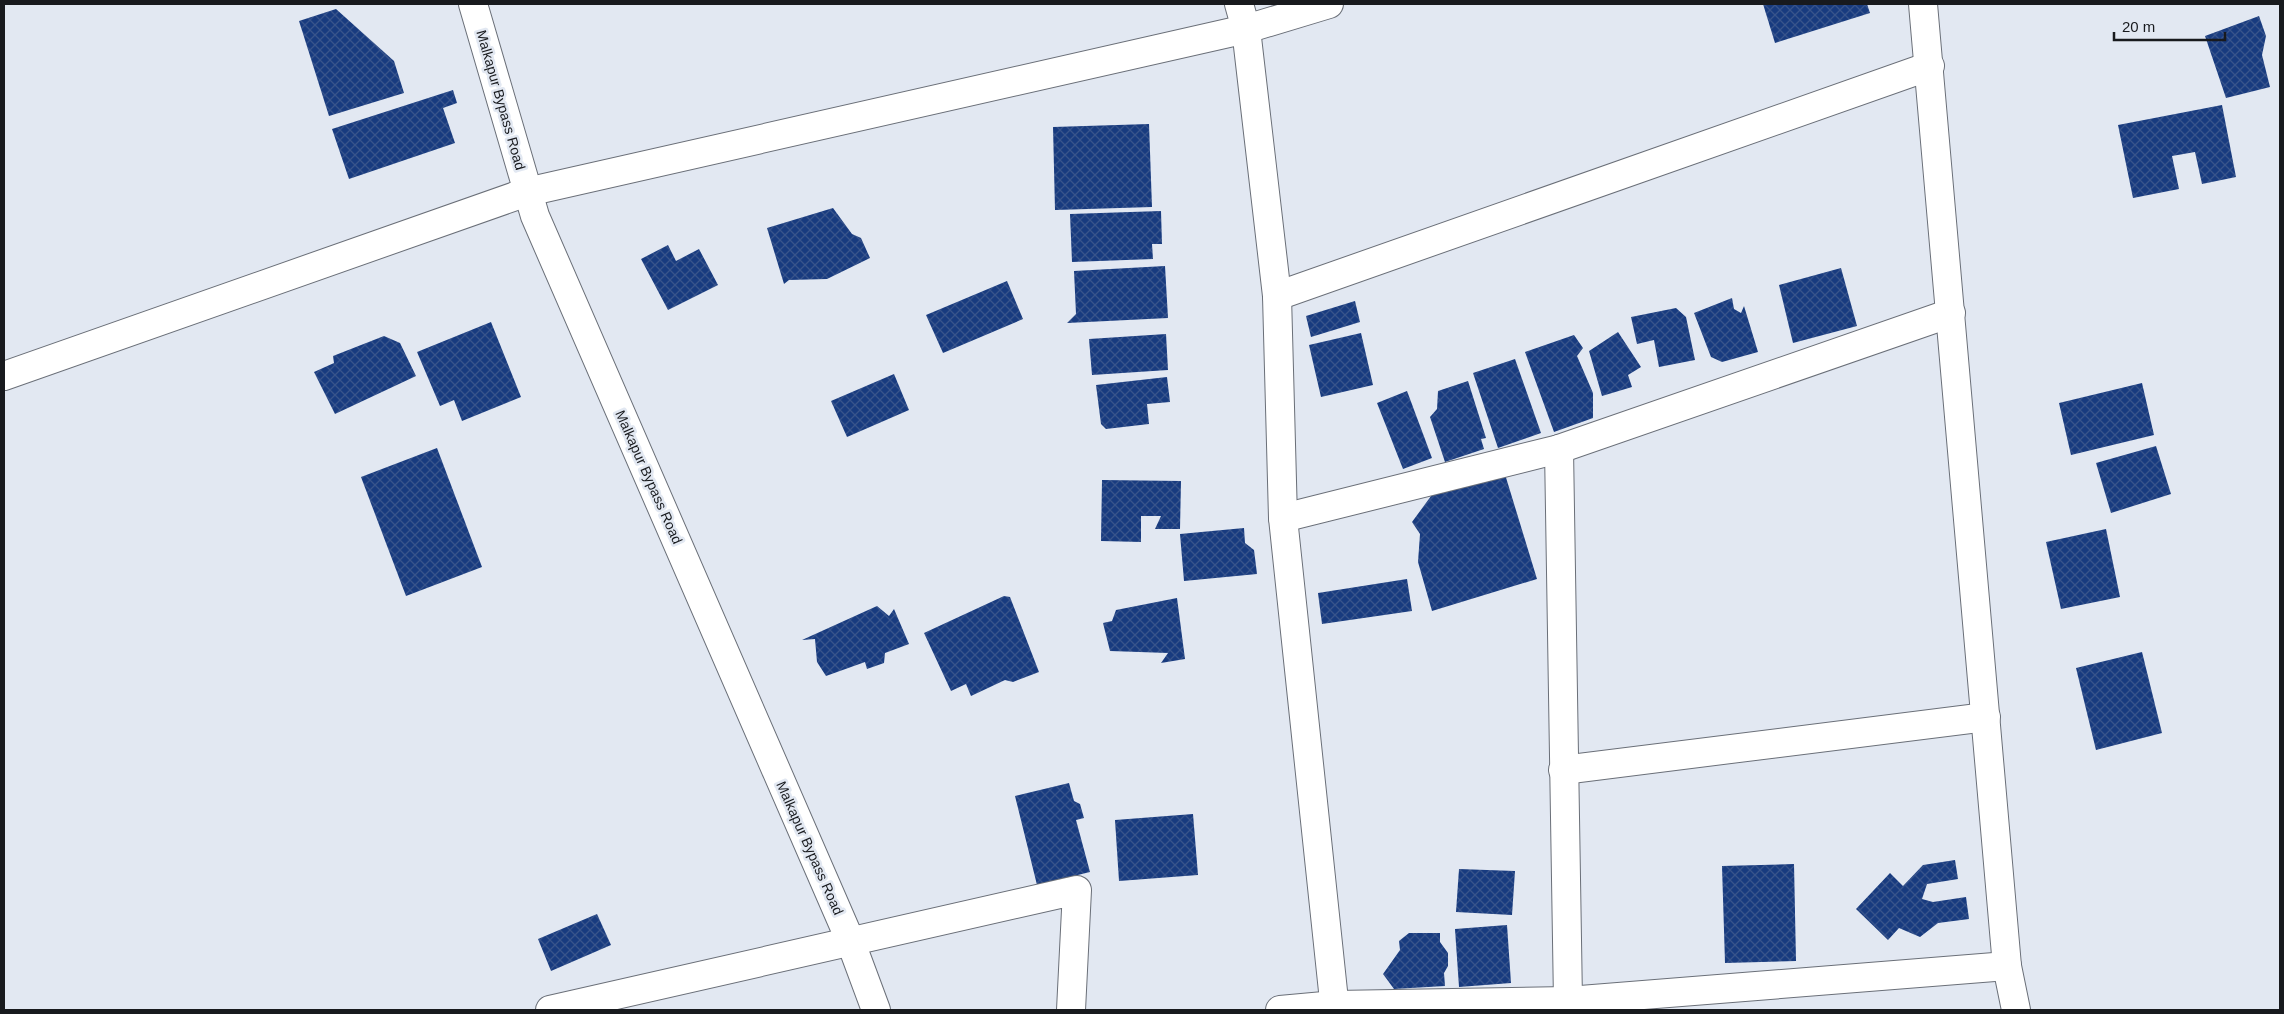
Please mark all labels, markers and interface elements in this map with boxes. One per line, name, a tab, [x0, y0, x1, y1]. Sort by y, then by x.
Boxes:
scale bar	[2114, 10, 2225, 42]
text: 20 m	[2122, 18, 2155, 35]
street label: Malkapur Bypass Road	[473, 28, 529, 172]
street label: Malkapur Bypass Road	[612, 408, 686, 546]
street label: Malkapur Bypass Road	[773, 779, 847, 917]

